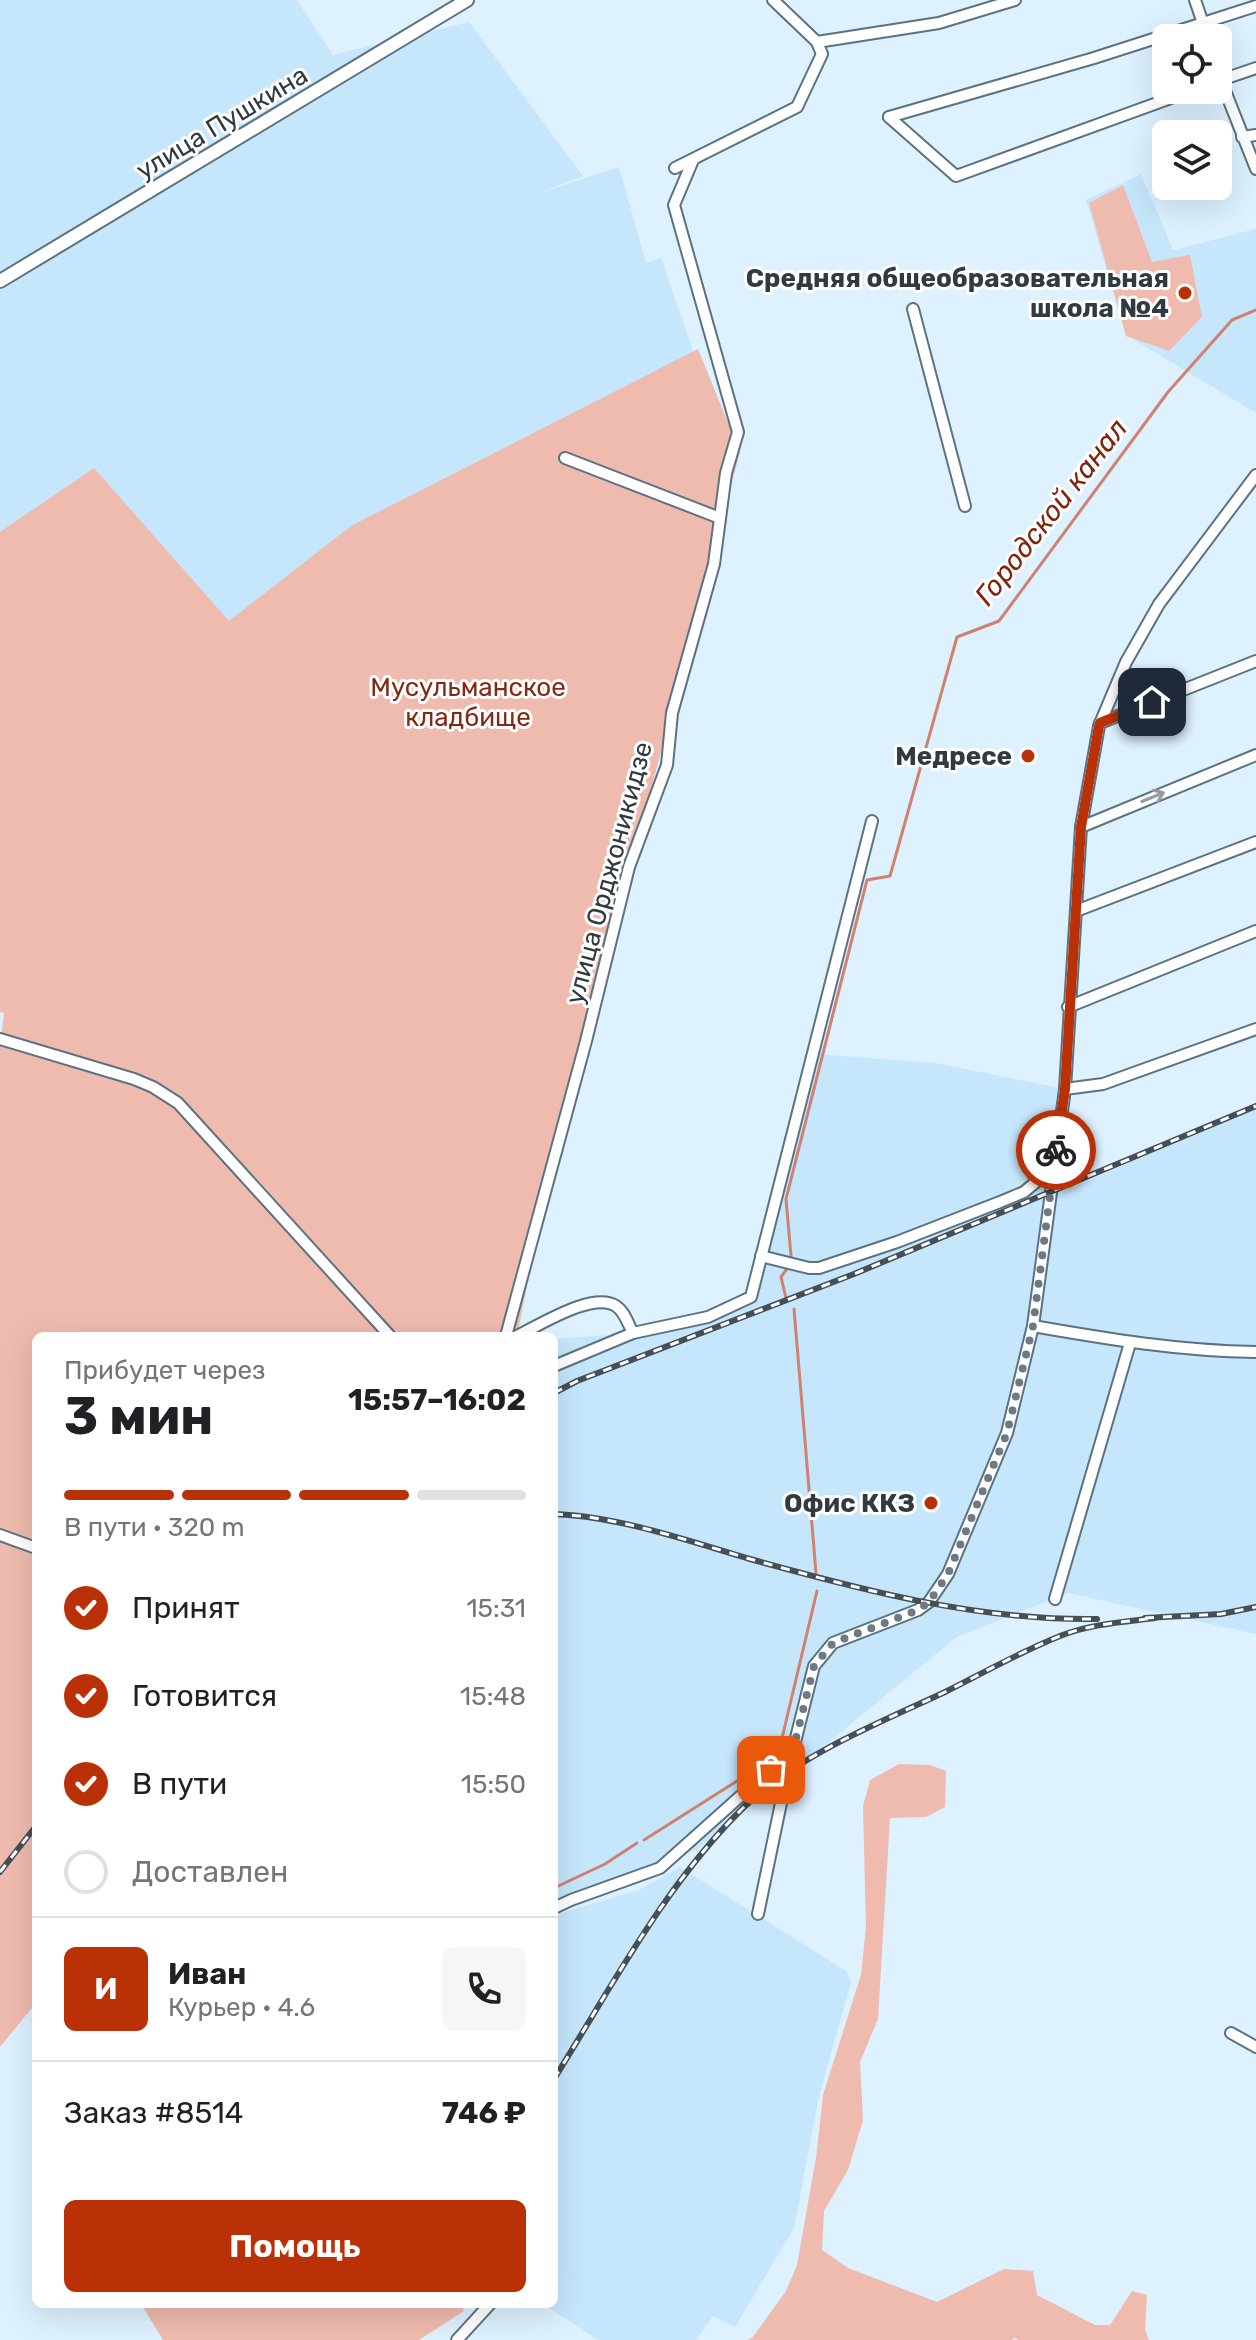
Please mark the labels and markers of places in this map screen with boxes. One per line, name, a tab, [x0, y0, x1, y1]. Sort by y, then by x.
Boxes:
place label: Средняя общеобразовательная школа №4	[746, 263, 1169, 324]
marker: Средняя общеобразовательная школа №4	[1176, 284, 1194, 302]
pin	[1118, 668, 1186, 736]
place label: Медресе	[895, 741, 1012, 772]
marker: Медресе	[1019, 747, 1037, 765]
place label: Офис ККЗ	[784, 1488, 915, 1519]
marker: Офис ККЗ	[922, 1494, 940, 1512]
pin	[737, 1736, 805, 1804]

